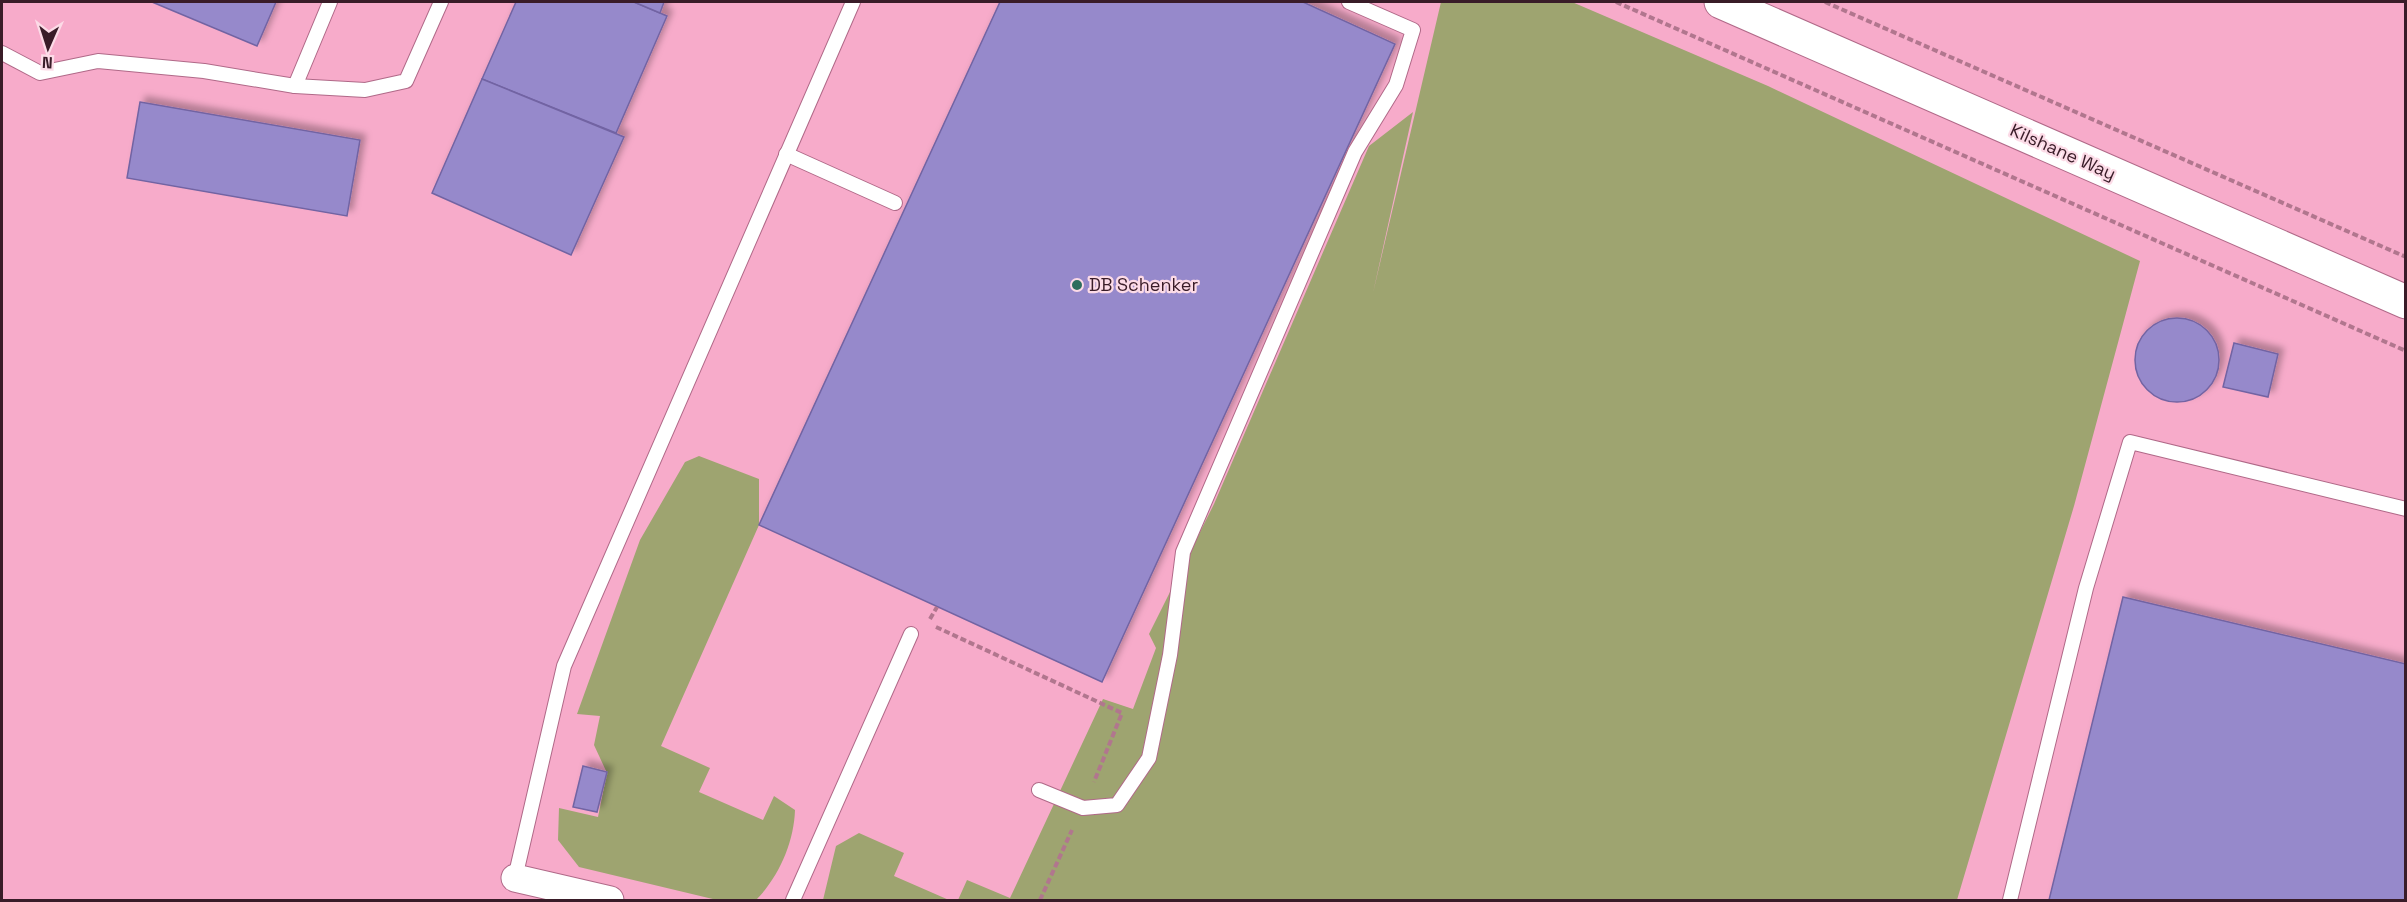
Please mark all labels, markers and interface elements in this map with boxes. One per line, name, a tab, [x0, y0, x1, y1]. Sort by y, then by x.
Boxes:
north arrow	[18, 18, 78, 78]
text: N	[41, 52, 53, 73]
street label: Kilshane Way	[2007, 118, 2120, 185]
place label: DB Schenker	[1089, 273, 1198, 296]
marker: DB Schenker	[1070, 278, 1084, 292]

